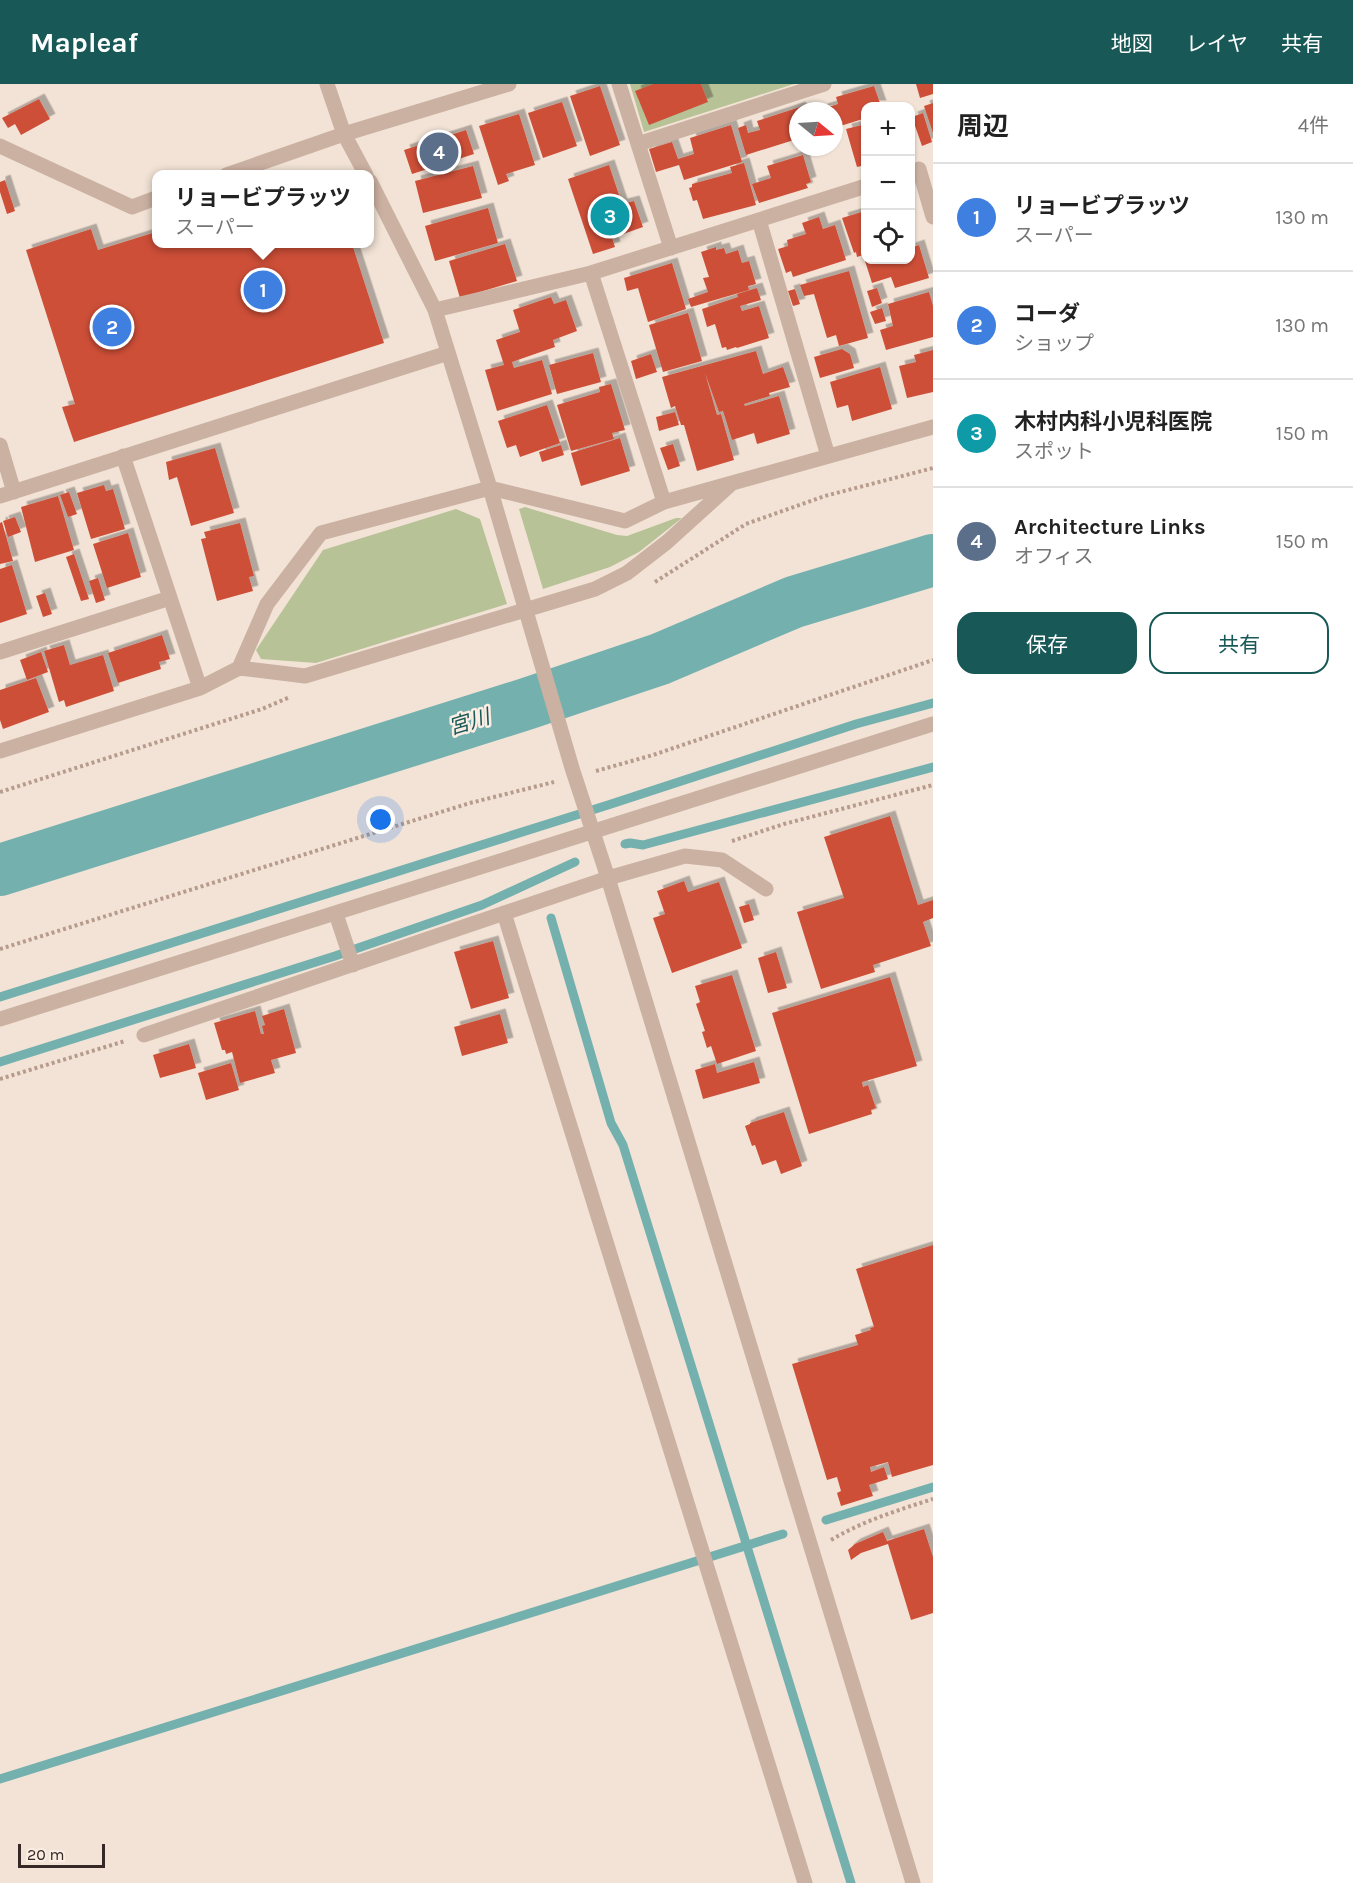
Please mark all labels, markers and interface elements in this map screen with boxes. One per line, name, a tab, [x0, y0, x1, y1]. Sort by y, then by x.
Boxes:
text: Mapleaf	[30, 26, 138, 59]
text: 地図	[1111, 32, 1153, 56]
text: レイヤ	[1186, 32, 1248, 56]
text: 共有	[1281, 32, 1323, 56]
north arrow	[789, 102, 843, 156]
map controls	[861, 102, 915, 264]
button: +	[861, 102, 915, 156]
text: 周辺	[957, 111, 1009, 142]
text: 4件	[1298, 114, 1329, 137]
pin: 4	[420, 130, 458, 174]
button: −	[861, 156, 915, 210]
popup	[152, 170, 374, 248]
text: リョービプラッツ	[175, 185, 351, 211]
text: リョービプラッツ	[1014, 193, 1190, 219]
pin: 3	[590, 194, 630, 238]
text: 1	[973, 206, 980, 229]
text: 130 m	[1275, 206, 1329, 229]
button: locate	[861, 210, 915, 264]
text: スーパー	[175, 216, 255, 239]
text: スーパー	[1014, 224, 1094, 247]
pin: 1	[244, 268, 282, 312]
text: コーダ	[1014, 301, 1080, 327]
pin: 2	[92, 304, 132, 350]
text: 2	[970, 314, 983, 337]
text: 130 m	[1275, 314, 1329, 337]
text: ショップ	[1014, 332, 1094, 355]
text: 木村内科小児科医院	[1014, 409, 1212, 435]
text: 3	[970, 422, 983, 445]
text: 150 m	[1276, 422, 1329, 445]
text: スポット	[1014, 440, 1094, 463]
text: Architecture Links	[1014, 514, 1206, 540]
text: 4	[971, 530, 982, 553]
text: 150 m	[1276, 530, 1329, 553]
text: オフィス	[1014, 545, 1094, 568]
button: 保存	[957, 612, 1137, 674]
button: 共有	[1149, 612, 1329, 674]
water label: 宮川	[445, 704, 495, 740]
your location	[366, 805, 395, 834]
scale bar	[18, 1841, 105, 1868]
text: 20 m	[27, 1845, 65, 1864]

